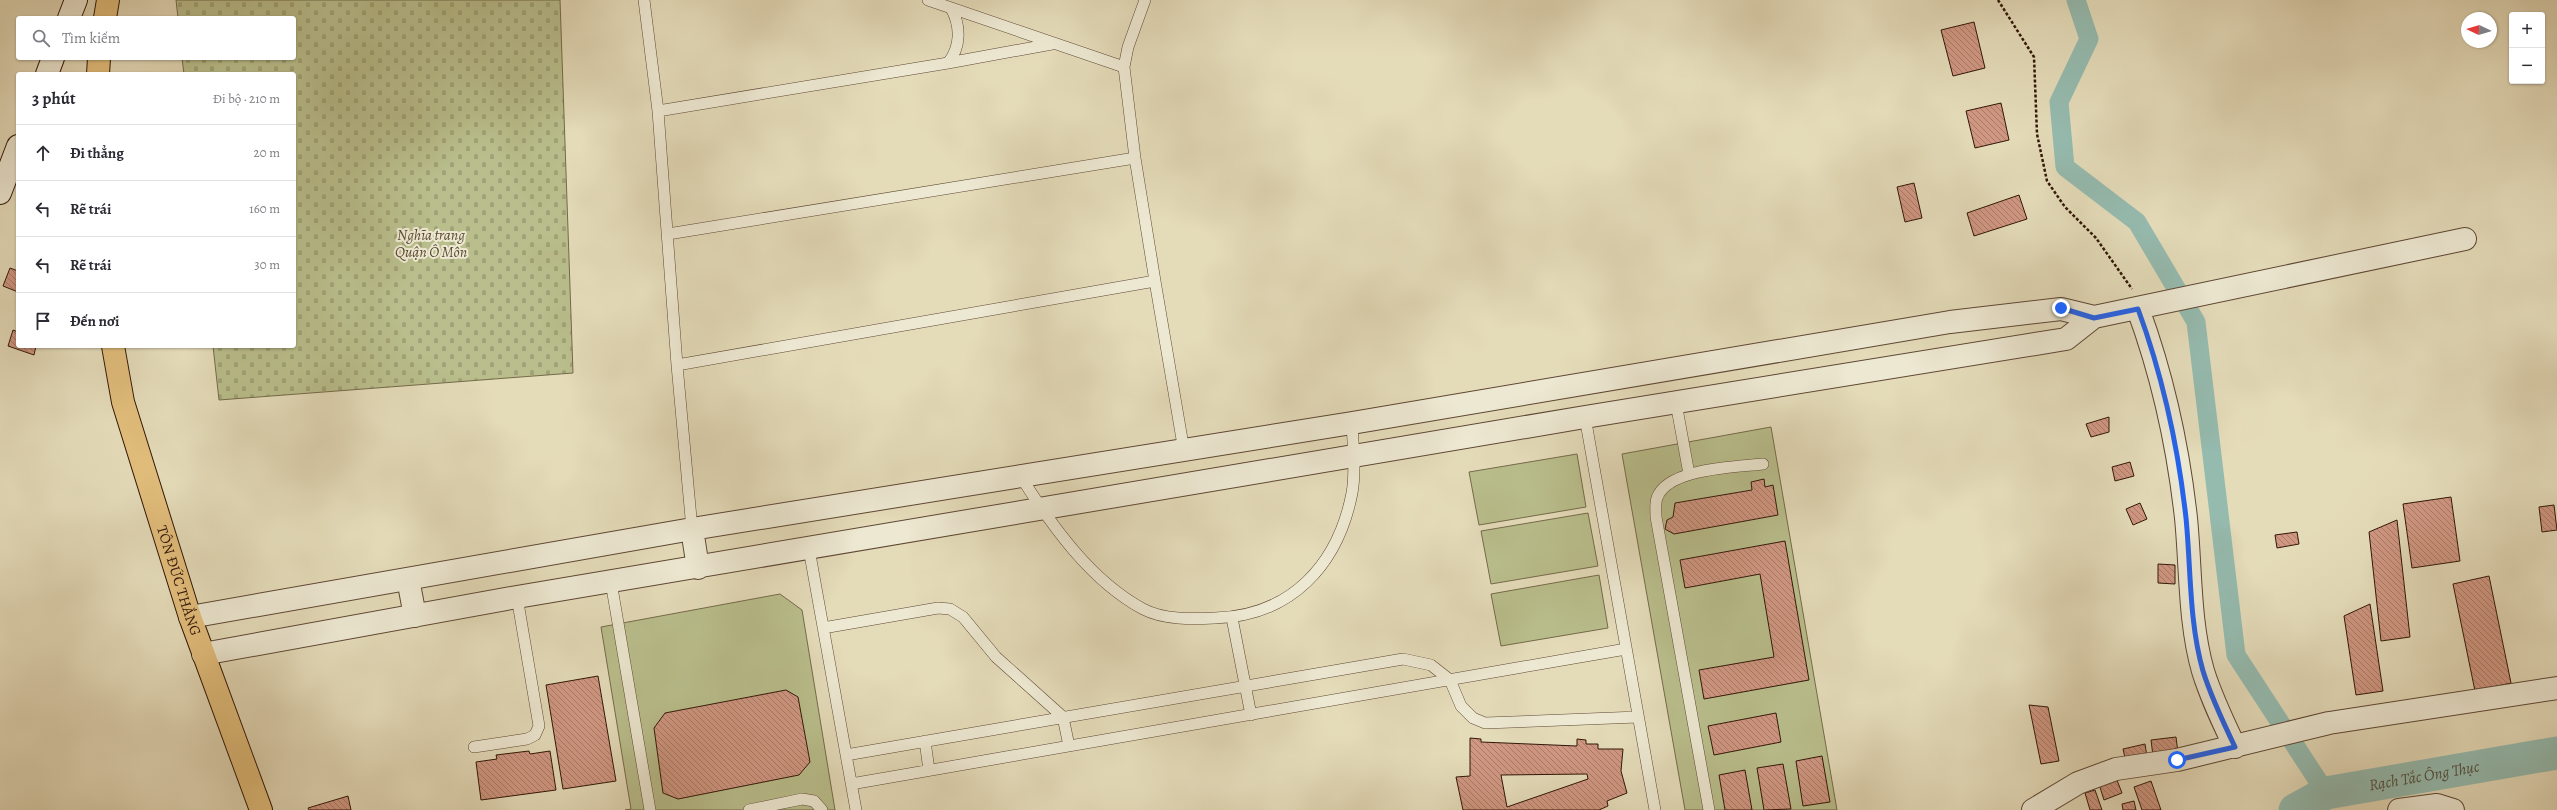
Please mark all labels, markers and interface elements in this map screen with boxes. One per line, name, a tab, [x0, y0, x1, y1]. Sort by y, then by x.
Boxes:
north arrow	[2461, 12, 2497, 48]
map controls	[2509, 12, 2545, 84]
button: +	[2509, 12, 2545, 48]
search box	[16, 16, 296, 60]
icon: search	[30, 27, 52, 49]
text: Tìm kiếm	[62, 28, 120, 48]
button: −	[2509, 48, 2545, 84]
text: 3 phút	[32, 87, 76, 110]
text: Đi bộ · 210 m	[213, 90, 280, 107]
icon: ahead	[32, 142, 54, 164]
text: Đi thẳng	[70, 143, 124, 163]
text: 20 m	[254, 144, 280, 161]
icon: left	[32, 198, 54, 220]
text: Rẽ trái	[70, 199, 111, 219]
text: 160 m	[249, 200, 280, 217]
park label: Nghĩa trang Quận Ô Môn	[395, 225, 467, 262]
icon: left	[32, 254, 54, 276]
text: Rẽ trái	[70, 255, 111, 275]
text: 30 m	[254, 256, 280, 273]
route end	[2052, 299, 2070, 317]
icon: arrive	[32, 310, 54, 332]
text: Đến nơi	[70, 311, 119, 331]
street label: TÔN ĐỨC THẮNG	[152, 523, 206, 638]
route start	[2168, 751, 2186, 769]
water label: Rạch Tắc Ông Thục	[2367, 756, 2481, 796]

